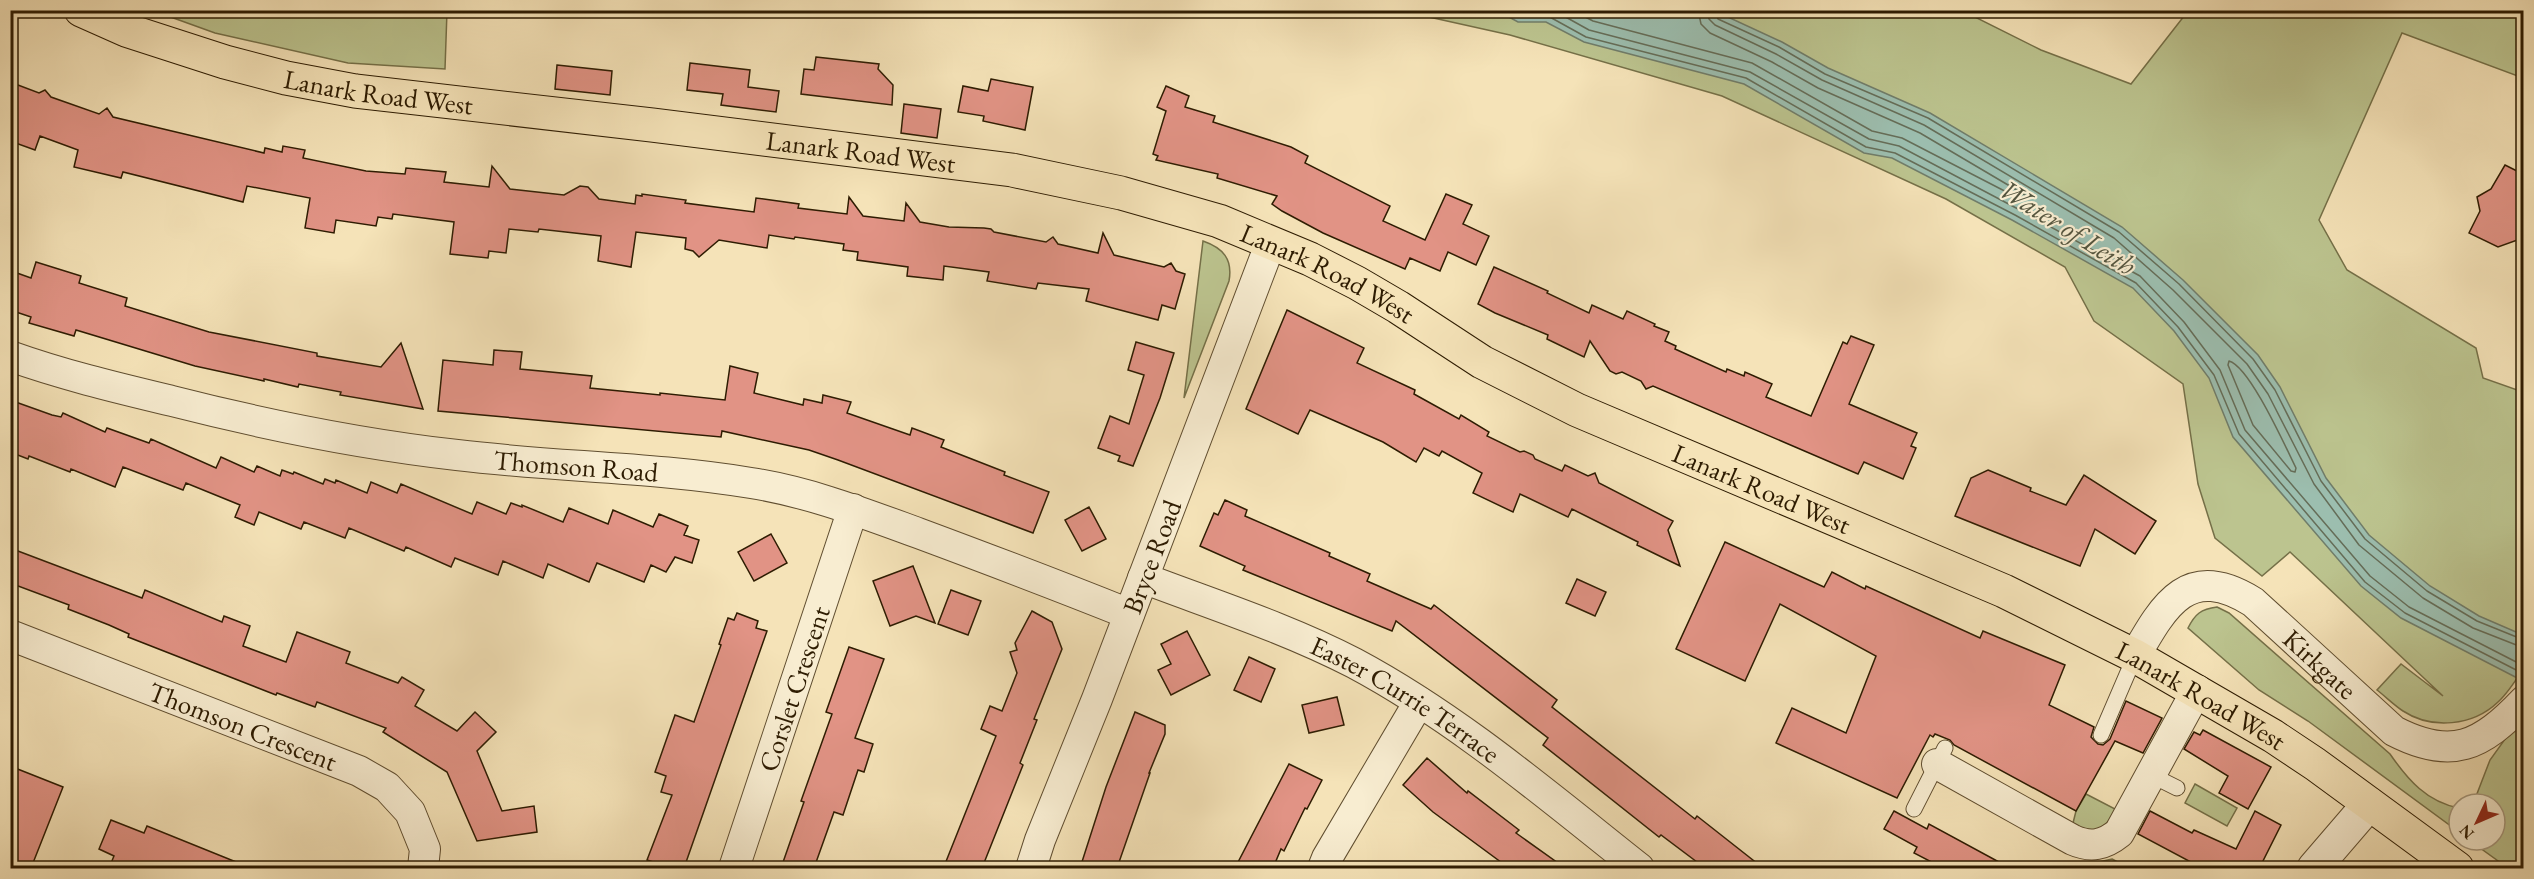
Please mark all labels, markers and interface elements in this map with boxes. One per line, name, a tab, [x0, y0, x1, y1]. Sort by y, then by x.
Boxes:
street label: Lanark Road West	[281, 61, 475, 122]
street label: Lanark Road West	[764, 122, 958, 180]
water label: Water of Leith	[1993, 171, 2143, 283]
street label: Lanark Road West	[1235, 215, 1422, 331]
street label: Lanark Road West	[1667, 435, 1857, 542]
street label: Thomson Road	[492, 442, 660, 489]
street label: Bryce Road	[1114, 494, 1189, 618]
street label: Corslet Crescent	[750, 601, 837, 776]
street label: Kirkgate	[2276, 621, 2365, 706]
street label: Easter Currie Terrace	[1305, 627, 1508, 770]
street label: Lanark Road West	[2111, 632, 2293, 758]
street label: Thomson Crescent	[144, 673, 343, 778]
north arrow	[2447, 792, 2507, 852]
text: N	[2454, 820, 2479, 844]

